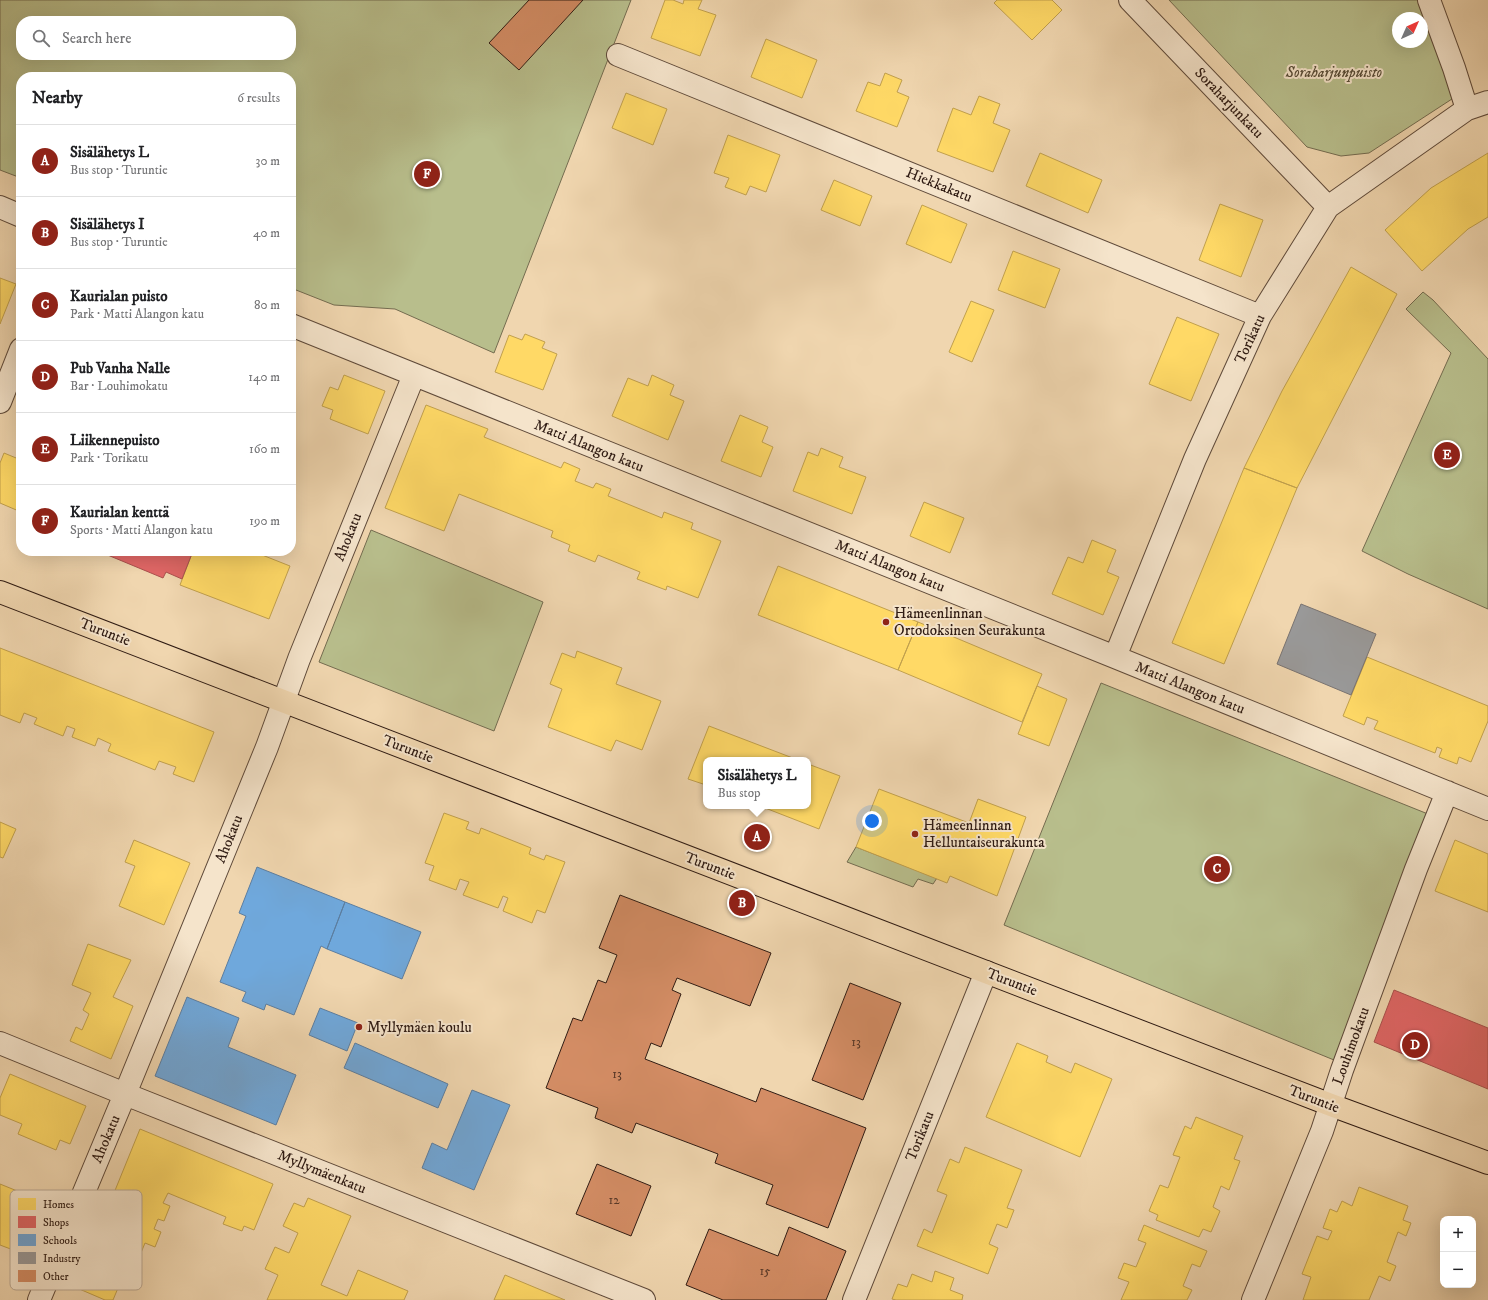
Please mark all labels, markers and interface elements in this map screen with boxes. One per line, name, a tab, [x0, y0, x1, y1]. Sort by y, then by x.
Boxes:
north arrow	[1392, 12, 1428, 48]
search box	[16, 16, 296, 60]
icon: search	[30, 27, 52, 49]
text: Search here	[62, 29, 131, 48]
park label: Soraharjunpuisto	[1285, 63, 1383, 82]
street label: Soraharjunkatu	[1190, 64, 1268, 142]
text: Nearby	[32, 87, 82, 109]
text: 6 results	[237, 90, 280, 106]
text: Sisälähetys L	[70, 143, 149, 162]
text: A	[41, 153, 49, 169]
text: 30 m	[256, 153, 280, 169]
pin: F	[414, 159, 440, 189]
text: Bus stop · Turuntie	[70, 162, 168, 178]
street label: Hiekkakatu	[903, 163, 975, 207]
text: Sisälähetys I	[70, 215, 144, 234]
text: B	[41, 225, 49, 241]
text: 40 m	[253, 225, 280, 241]
text: Bus stop · Turuntie	[70, 234, 168, 250]
text: Kaurialan puisto	[70, 287, 168, 306]
text: C	[41, 297, 49, 313]
text: 80 m	[254, 297, 280, 313]
text: Park · Matti Alangon katu	[70, 306, 204, 322]
street label: Torikatu	[1230, 311, 1270, 367]
text: Pub Vanha Nalle	[70, 359, 170, 378]
text: D	[40, 369, 50, 385]
text: 140 m	[248, 369, 280, 385]
text: Bar · Louhimokatu	[70, 378, 168, 394]
street label: Matti Alangon katu	[531, 415, 647, 477]
text: Liikennepuisto	[70, 431, 160, 450]
pin: E	[1434, 440, 1460, 470]
text: E	[40, 441, 50, 457]
text: 160 m	[249, 441, 280, 457]
text: Park · Torikatu	[70, 450, 148, 466]
text: Kaurialan kenttä	[70, 503, 169, 522]
street label: Ahokatu	[330, 510, 366, 564]
text: F	[41, 513, 49, 529]
text: 190 m	[249, 513, 280, 529]
text: Sports · Matti Alangon katu	[70, 522, 213, 538]
street label: Matti Alangon katu	[832, 535, 948, 597]
place label: Hämeenlinnan Ortodoksinen Seurakunta	[894, 604, 1046, 640]
street label: Turuntie	[77, 614, 133, 650]
marker: Hämeenlinnan Ortodoksinen Seurakunta	[881, 617, 891, 627]
street label: Matti Alangon katu	[1132, 657, 1248, 719]
street label: Turuntie	[380, 731, 436, 767]
popup	[703, 757, 811, 809]
text: Sisälähetys L	[718, 766, 796, 785]
text: Bus stop	[718, 785, 761, 801]
your location	[862, 811, 882, 831]
street label: Ahokatu	[211, 812, 247, 866]
place label: Hämeenlinnan Helluntaiseurakunta	[923, 816, 1045, 852]
pin: A	[744, 822, 770, 852]
marker: Hämeenlinnan Helluntaiseurakunta	[910, 829, 920, 839]
street label: Turuntie	[682, 848, 738, 884]
pin: C	[1204, 854, 1230, 884]
pin: B	[729, 888, 755, 918]
street label: Turuntie	[984, 964, 1040, 1000]
street label: Louhimokatu	[1328, 1005, 1374, 1087]
place label: Myllymäen koulu	[367, 1018, 472, 1037]
marker: Myllymäen koulu	[354, 1022, 364, 1032]
pin: D	[1402, 1030, 1428, 1060]
house number: 13	[851, 1034, 861, 1050]
house number: 13	[612, 1066, 622, 1082]
street label: Turuntie	[1286, 1081, 1342, 1117]
street label: Torikatu	[901, 1108, 939, 1164]
street label: Ahokatu	[87, 1112, 125, 1166]
street label: Myllymäenkatu	[275, 1146, 369, 1198]
legend	[10, 1190, 142, 1290]
house number: 12	[608, 1192, 620, 1208]
text: Homes	[43, 1198, 74, 1212]
text: Shops	[43, 1216, 69, 1230]
map controls	[1440, 1216, 1476, 1288]
button: +	[1440, 1216, 1476, 1252]
text: Schools	[43, 1234, 77, 1248]
text: Industry	[43, 1252, 81, 1266]
button: −	[1440, 1252, 1476, 1288]
house number: 15	[759, 1263, 771, 1279]
text: Other	[43, 1270, 70, 1284]

